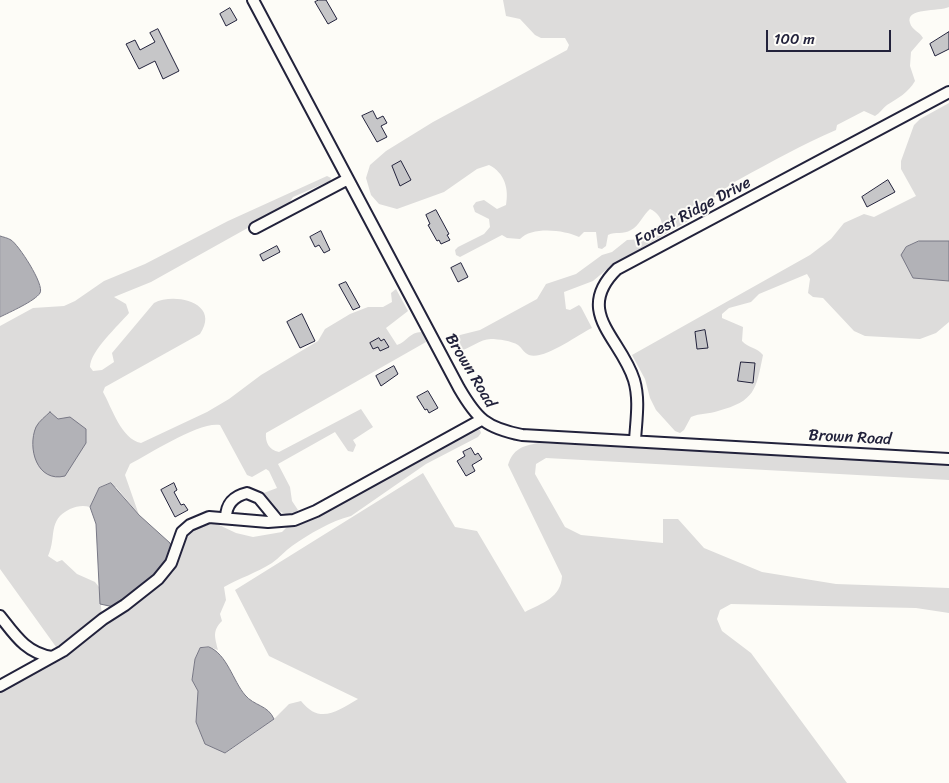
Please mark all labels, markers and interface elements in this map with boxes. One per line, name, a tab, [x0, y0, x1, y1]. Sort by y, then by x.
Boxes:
scale bar	[769, 20, 894, 52]
text: 100 m	[774, 26, 815, 52]
street label: Forest Ridge Drive	[632, 173, 754, 251]
street label: Brown Road	[440, 330, 500, 412]
street label: Brown Road	[808, 426, 892, 450]

